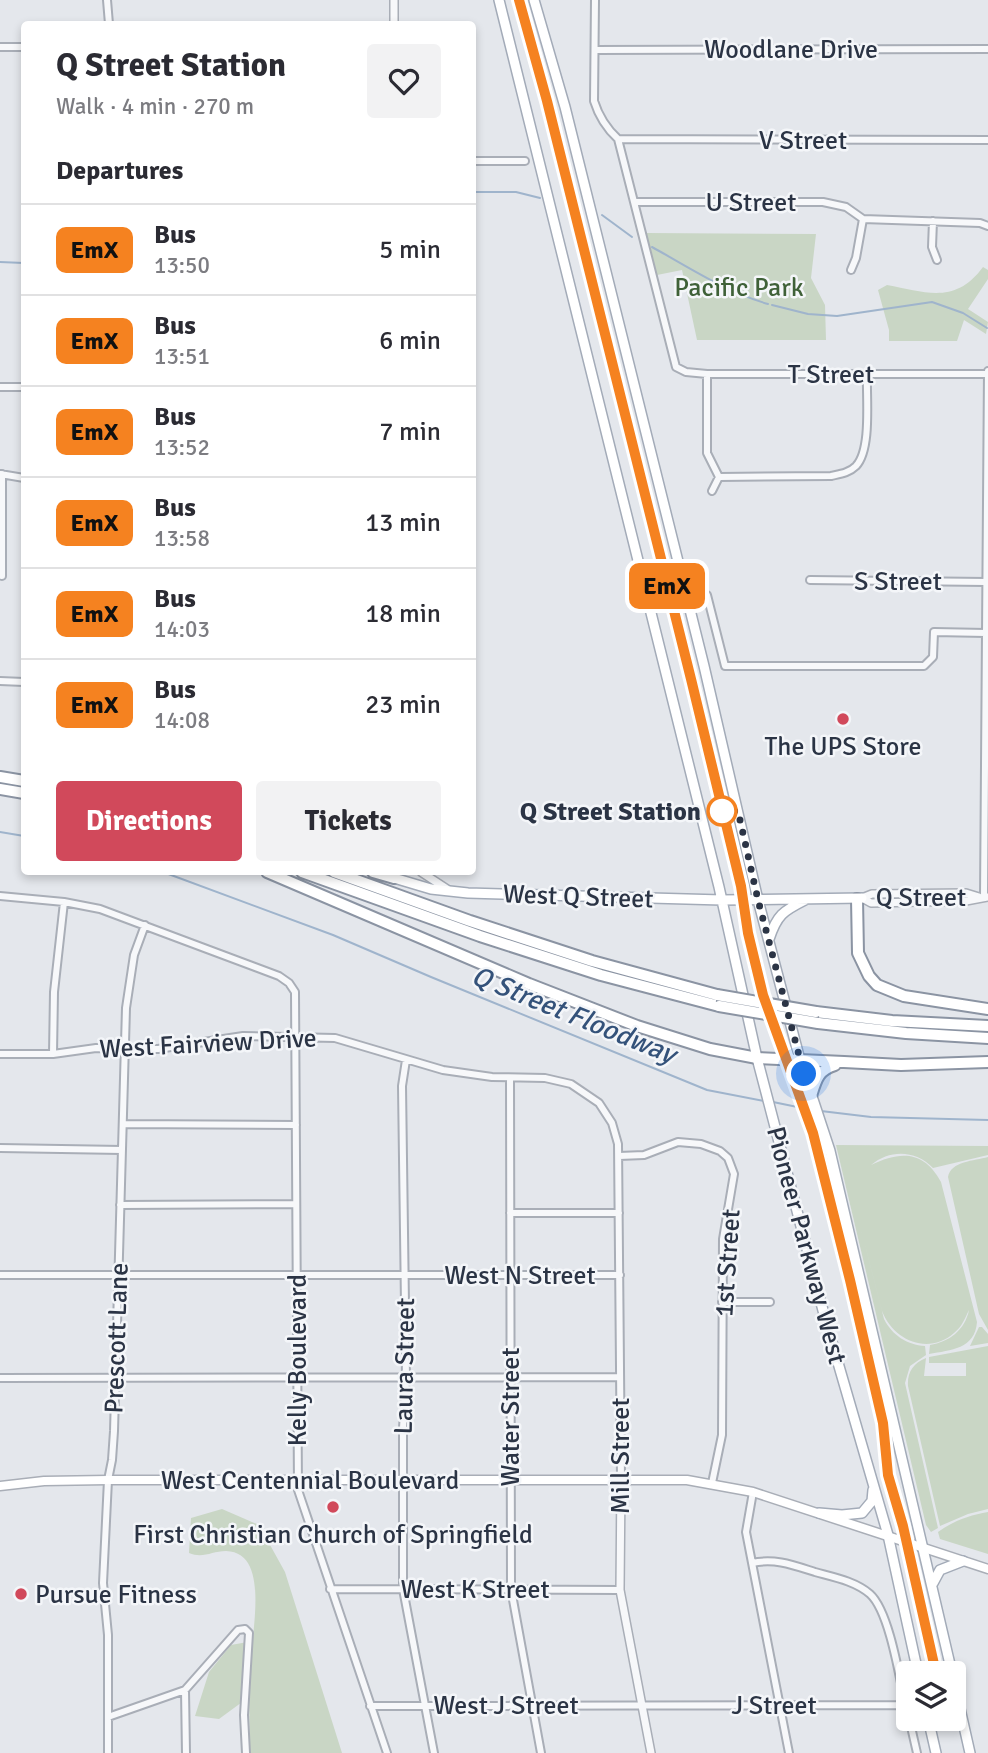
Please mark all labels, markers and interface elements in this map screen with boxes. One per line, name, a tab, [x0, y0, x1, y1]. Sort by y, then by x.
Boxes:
street label: Woodlane Drive	[704, 34, 878, 66]
button: heart	[367, 44, 441, 118]
text: Q Street Station	[56, 45, 286, 86]
text: Walk · 4 min · 270 m	[56, 92, 254, 121]
street label: V Street	[759, 125, 847, 157]
text: Departures	[56, 155, 183, 187]
street label: U Street	[706, 187, 796, 219]
text: Bus	[154, 219, 196, 251]
text: 5 min	[379, 234, 441, 266]
text: EmX	[71, 235, 118, 265]
text: 13:50	[154, 251, 210, 280]
park label: Pacific Park	[674, 272, 804, 304]
text: Bus	[154, 310, 196, 342]
text: 6 min	[379, 325, 441, 357]
text: EmX	[71, 326, 118, 356]
text: 13:51	[154, 342, 210, 371]
street label: T Street	[788, 359, 874, 391]
text: Bus	[154, 401, 196, 433]
text: 7 min	[379, 416, 441, 448]
text: EmX	[71, 417, 118, 447]
text: 13:52	[154, 433, 210, 462]
text: Bus	[154, 492, 196, 524]
text: 13 min	[365, 507, 441, 539]
text: EmX	[71, 508, 118, 538]
text: 13:58	[154, 524, 210, 553]
line badge: EmX	[627, 563, 707, 609]
street label: S Street	[854, 566, 942, 598]
text: EmX	[643, 571, 691, 601]
text: Bus	[154, 583, 196, 615]
text: 18 min	[365, 598, 441, 630]
text: EmX	[71, 599, 118, 629]
text: 14:03	[154, 615, 210, 644]
text: Bus	[154, 674, 196, 706]
text: 23 min	[365, 689, 441, 721]
text: EmX	[71, 690, 118, 720]
text: 14:08	[154, 706, 210, 735]
marker: The UPS Store	[835, 711, 851, 727]
place label: The UPS Store	[765, 731, 921, 763]
button: Directions	[56, 781, 242, 861]
button: Tickets	[256, 781, 441, 861]
place label: Q Street Station	[520, 796, 701, 828]
marker: Q Street Station	[707, 796, 737, 826]
street label: West Q Street	[502, 878, 654, 916]
street label: Q Street	[876, 882, 966, 914]
water label: Q Street Floodway	[467, 959, 684, 1073]
street label: West Fairview Drive	[99, 1022, 317, 1066]
your location	[786, 1056, 821, 1091]
street label: Pioneer Parkway West	[759, 1123, 853, 1368]
street label: 1st Street	[708, 1208, 748, 1318]
street label: West N Street	[444, 1260, 596, 1292]
street label: Prescott Lane	[98, 1262, 136, 1414]
street label: Kelly Boulevard	[282, 1274, 314, 1446]
street label: Laura Street	[388, 1297, 422, 1435]
street label: Water Street	[495, 1348, 527, 1486]
street label: Mill Street	[605, 1398, 637, 1514]
street label: West Centennial Boulevard	[161, 1465, 459, 1497]
marker: First Christian Church of Springfield	[325, 1499, 341, 1515]
place label: First Christian Church of Springfield	[133, 1519, 533, 1551]
street label: West K Street	[400, 1574, 550, 1606]
place label: Pursue Fitness	[35, 1579, 197, 1611]
marker: Pursue Fitness	[13, 1586, 29, 1602]
map controls	[896, 1661, 966, 1731]
button: layers	[896, 1661, 966, 1731]
street label: West J Street	[433, 1690, 579, 1722]
street label: J Street	[731, 1690, 817, 1722]

